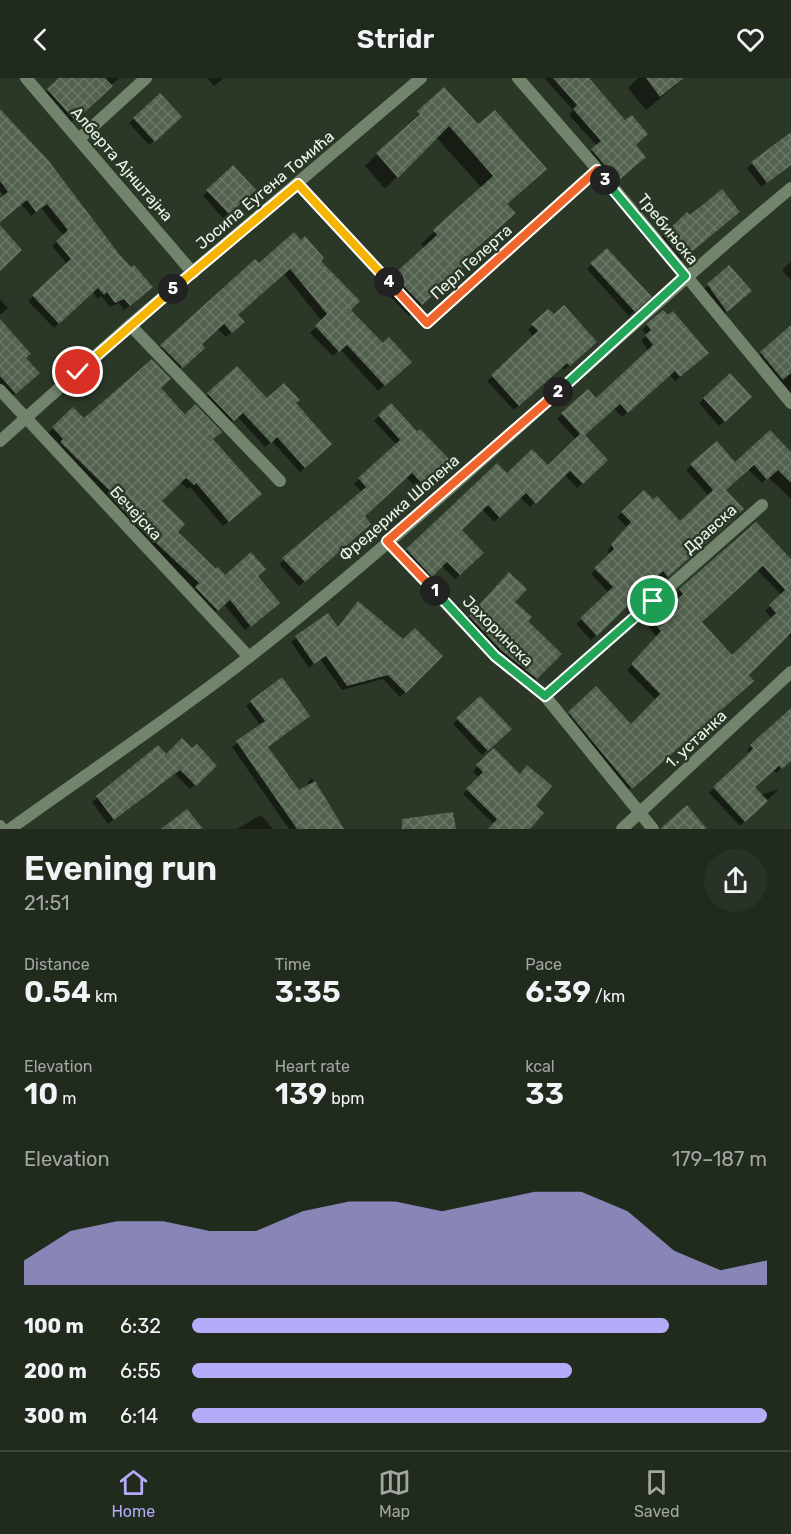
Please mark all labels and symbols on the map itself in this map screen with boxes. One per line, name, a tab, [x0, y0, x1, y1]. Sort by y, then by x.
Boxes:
street label: Алберта Ајнштајна	[67, 103, 177, 225]
street label: Јосипа Еугена Томића	[192, 127, 338, 253]
pin: 3	[590, 165, 620, 195]
street label: Требињска	[634, 190, 702, 268]
street label: Перл Гелерта	[426, 220, 516, 304]
pin: 4	[374, 267, 404, 297]
pin: 5	[158, 274, 188, 304]
pin	[52, 346, 103, 397]
pin: 2	[543, 377, 573, 407]
street label: Фредерика Шопена	[335, 451, 463, 565]
street label: Бечејска	[106, 482, 166, 544]
street label: Дравска	[680, 500, 740, 558]
pin	[627, 575, 678, 626]
pin: 1	[420, 576, 450, 606]
street label: Јахоринска	[459, 592, 537, 670]
street label: 1. устанка	[662, 706, 730, 772]

